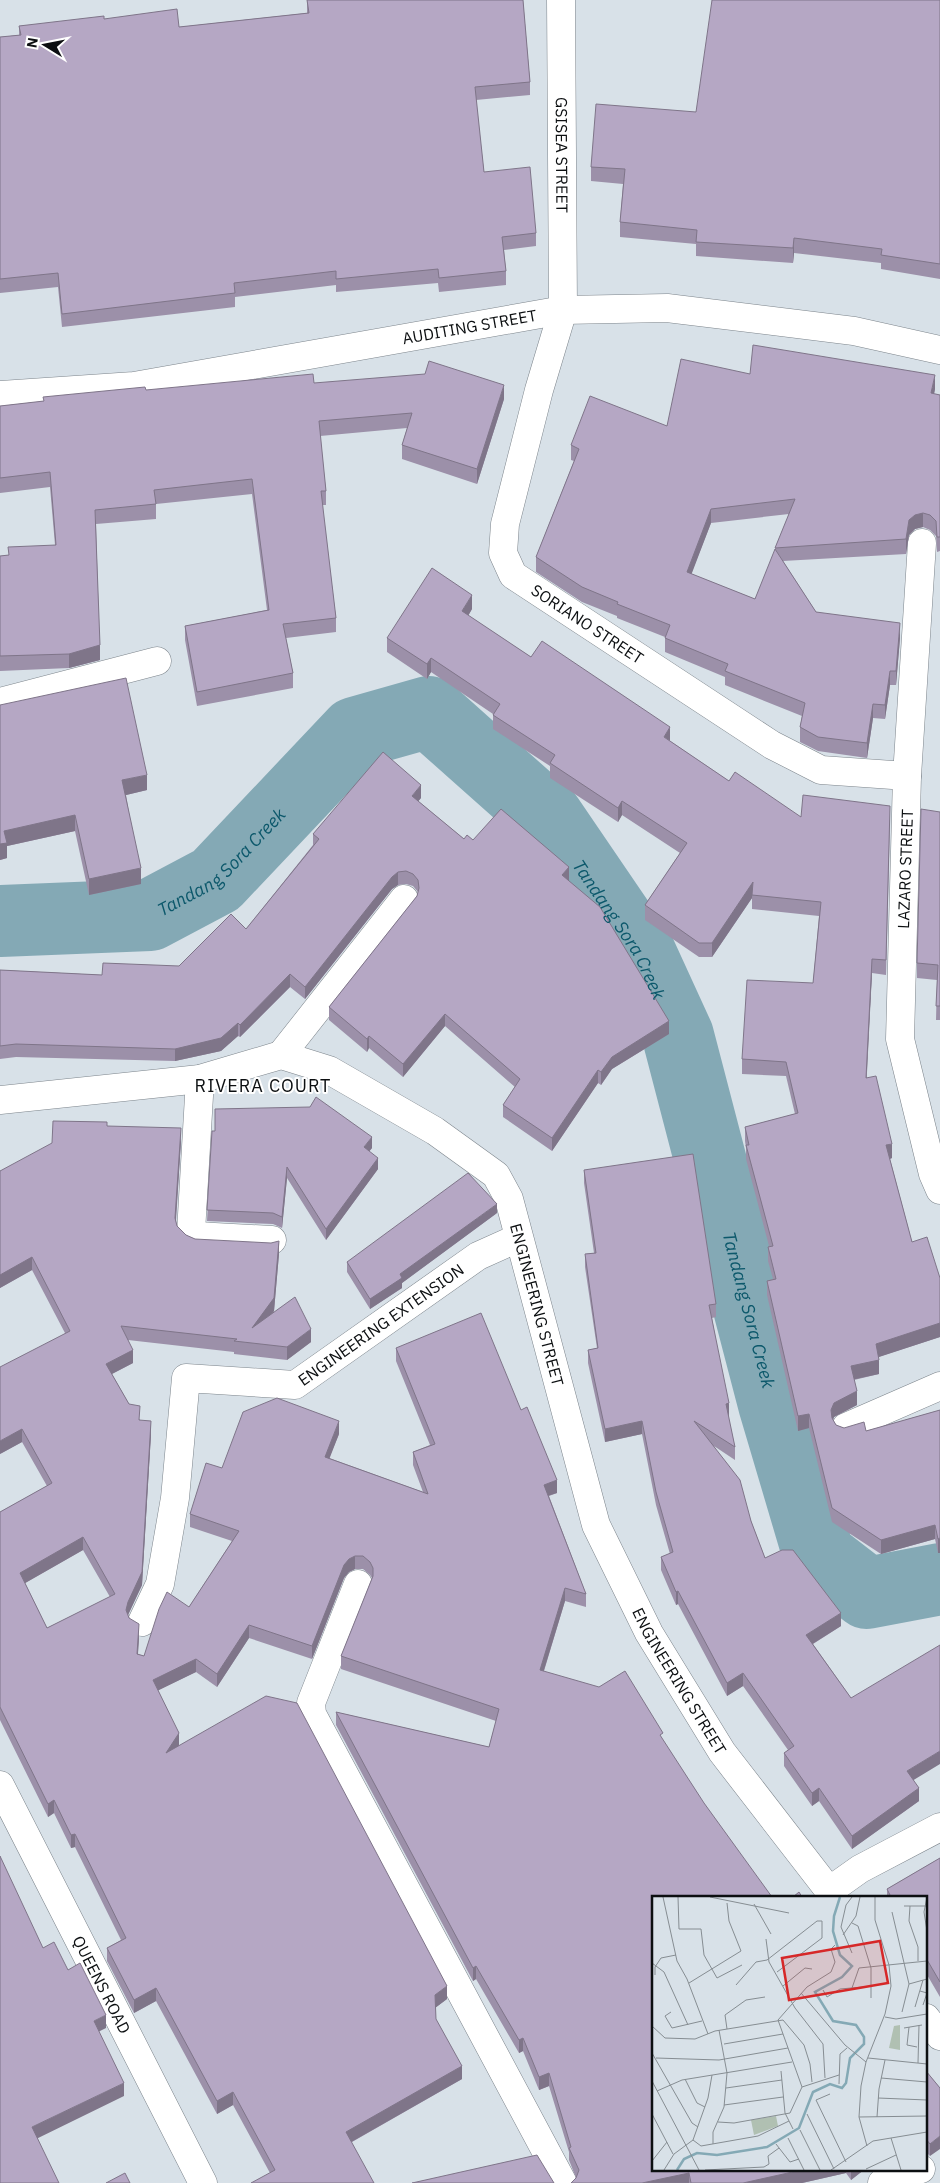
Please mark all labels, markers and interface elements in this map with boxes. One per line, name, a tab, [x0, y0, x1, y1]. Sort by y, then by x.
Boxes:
north arrow	[20, 20, 70, 70]
text: N	[22, 36, 42, 49]
street label: GSISEA STREET	[552, 97, 572, 213]
street label: AUDITING STREET	[401, 305, 538, 348]
street label: SORIANO STREET	[527, 580, 647, 668]
water label: Tandang Sora Creek	[153, 802, 290, 921]
street label: LAZARO STREET	[893, 809, 917, 929]
water label: Tandang Sora Creek	[568, 855, 671, 1003]
district label: RIVERA COURT	[195, 1074, 331, 1097]
street label: ENGINEERING STREET	[506, 1221, 568, 1388]
water label: Tandang Sora Creek	[718, 1229, 781, 1391]
street label: ENGINEERING EXTENSION	[294, 1259, 468, 1390]
street label: ENGINEERING STREET	[628, 1604, 731, 1758]
inset map	[652, 1896, 928, 2170]
street label: QUEENS ROAD	[68, 1932, 135, 2037]

